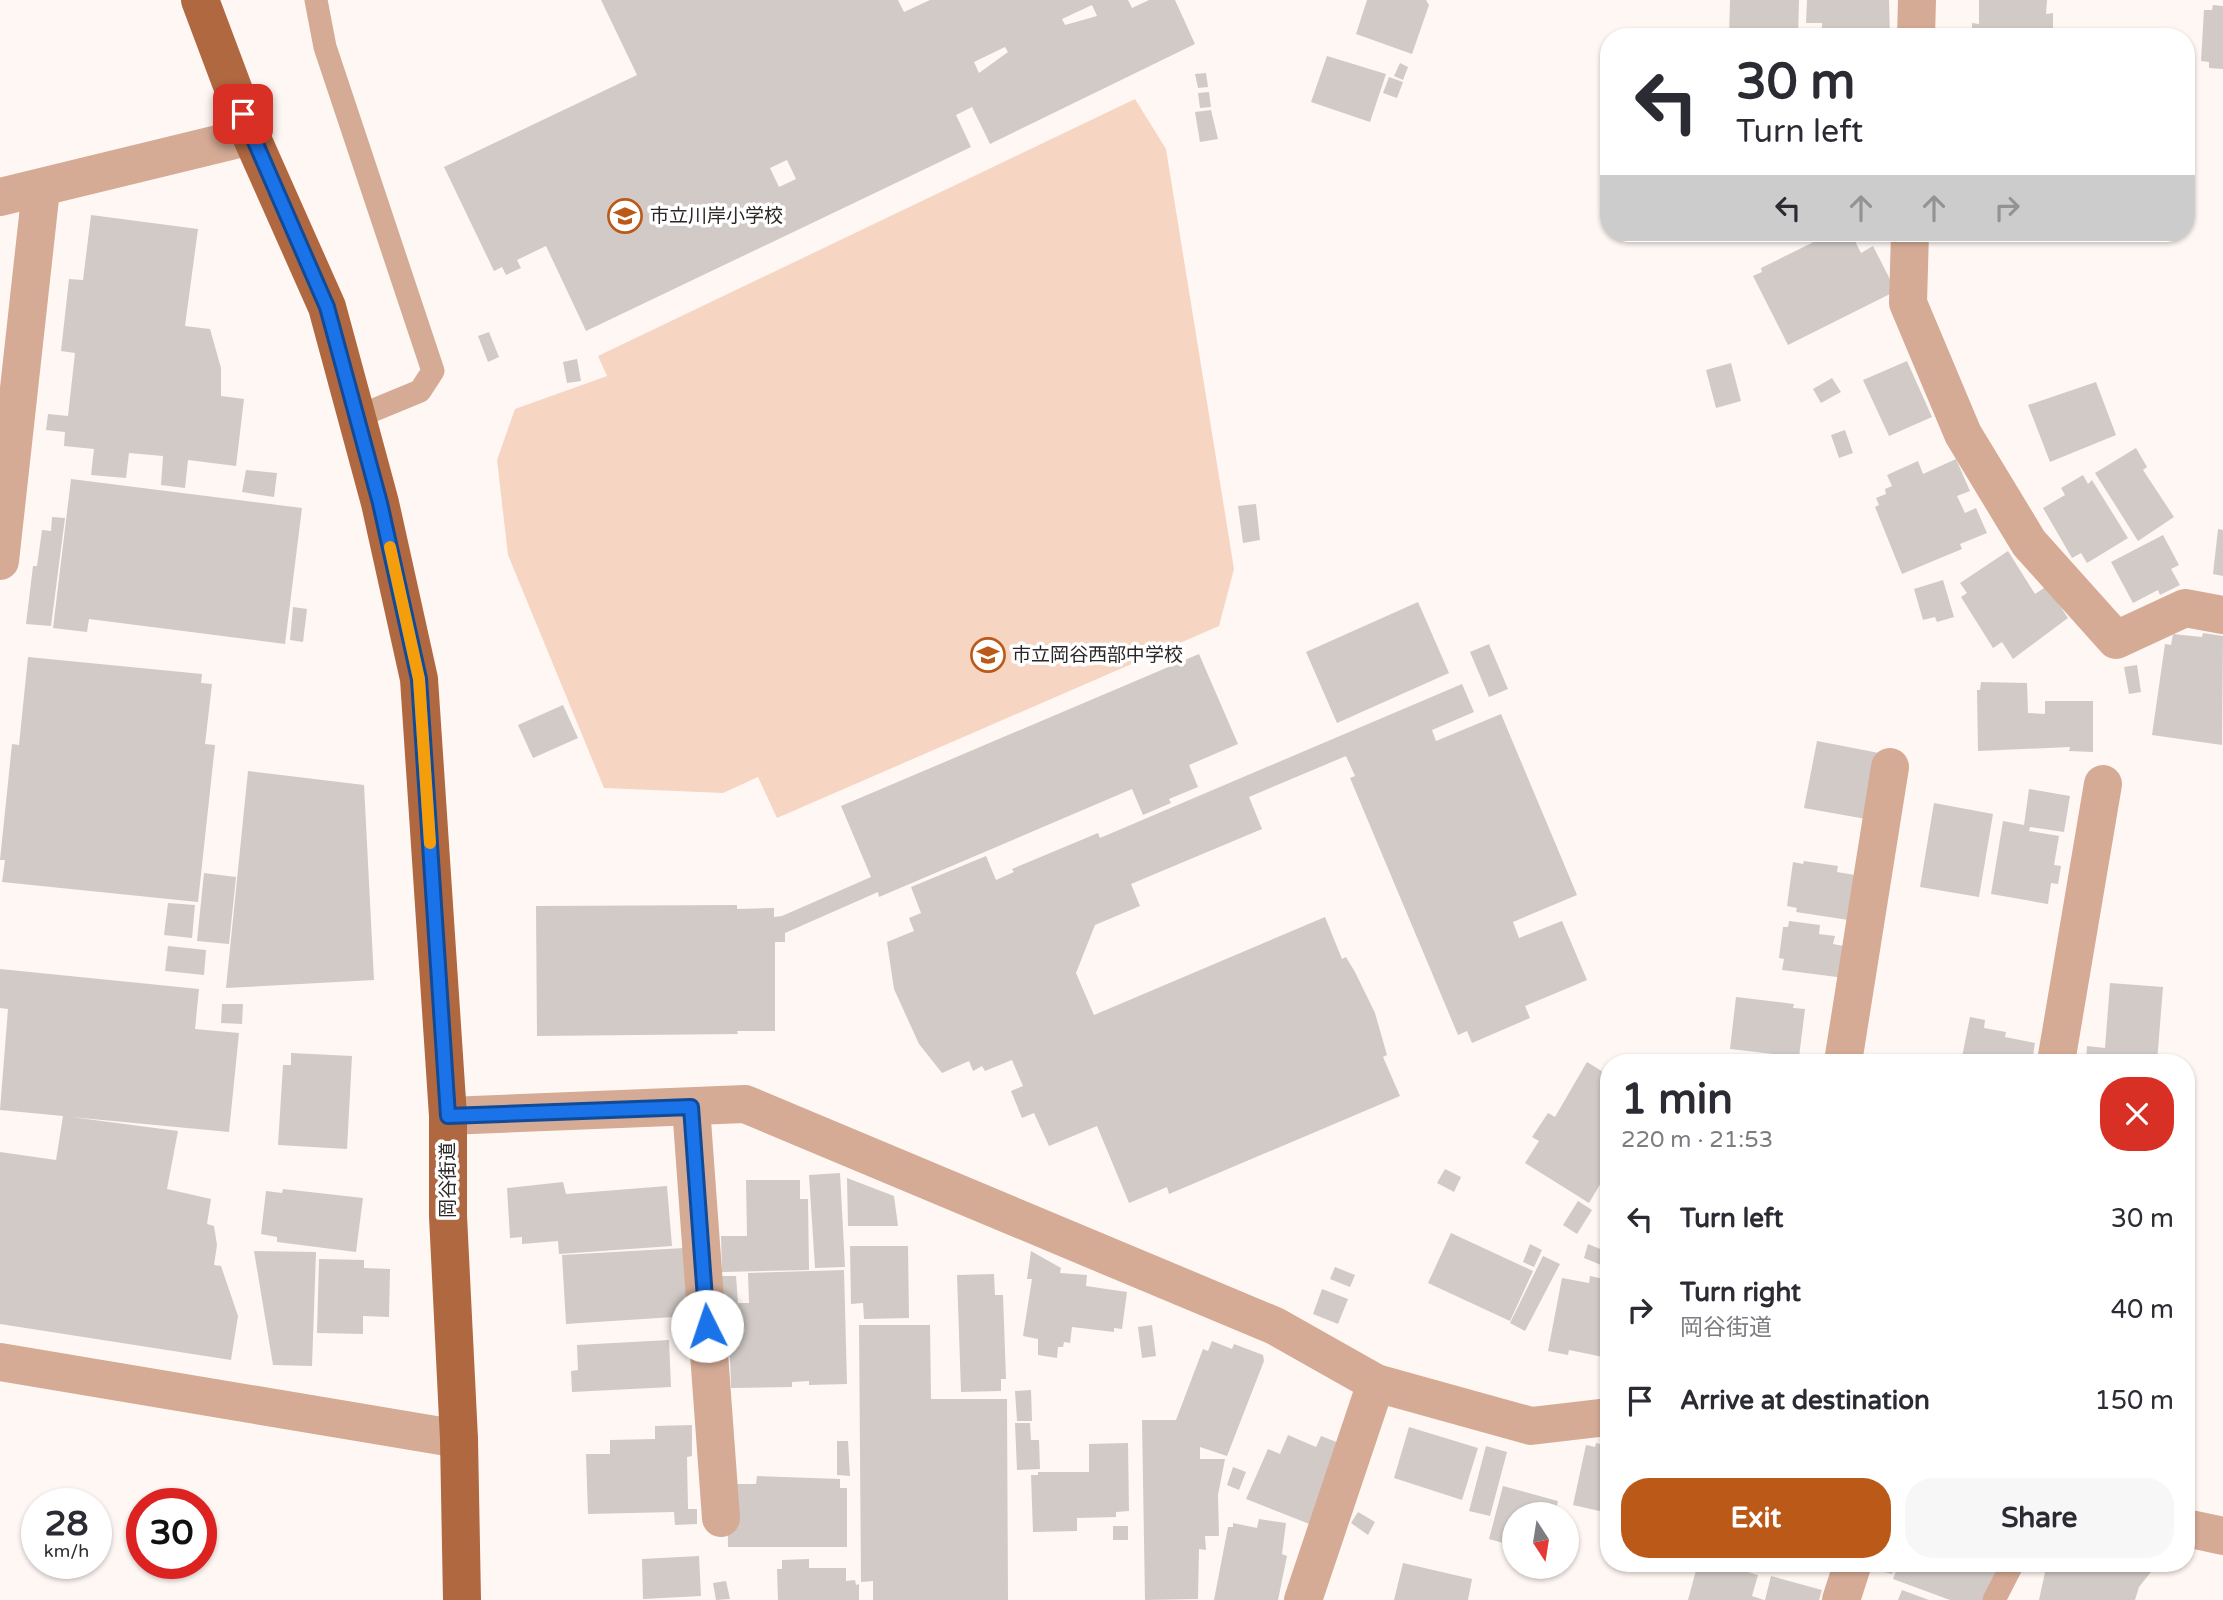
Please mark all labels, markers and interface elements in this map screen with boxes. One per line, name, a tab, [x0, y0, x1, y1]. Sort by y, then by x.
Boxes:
text: 30 m	[1736, 53, 1855, 112]
icon: left	[1621, 56, 1712, 147]
pin	[213, 84, 273, 144]
icon: arrive	[224, 95, 262, 133]
text: Turn left	[1736, 113, 1863, 151]
icon: left	[1769, 189, 1807, 227]
icon: ahead	[1842, 189, 1880, 227]
icon: ahead	[1915, 189, 1953, 227]
icon: right	[1988, 189, 2026, 227]
school or university icon: 市立川岸小学校	[606, 197, 644, 235]
place label: 市立川岸小学校	[650, 205, 783, 227]
school or university icon: 市立岡谷西部中学校	[969, 636, 1007, 674]
place label: 市立岡谷西部中学校	[1012, 644, 1183, 666]
text: 1 min	[1621, 1074, 1733, 1125]
button: close	[2100, 1077, 2174, 1151]
text: 220 m · 21:53	[1621, 1126, 1773, 1154]
street label: 岡谷街道	[437, 1142, 459, 1218]
icon: left	[1621, 1200, 1659, 1238]
text: Turn left	[1680, 1203, 1783, 1234]
text: 30 m	[2111, 1203, 2174, 1234]
text: Turn right	[1680, 1277, 1801, 1308]
position arrow	[670, 1289, 744, 1363]
icon: right	[1621, 1291, 1659, 1329]
text: 40 m	[2111, 1294, 2174, 1325]
text: 岡谷街道	[1680, 1314, 1772, 1342]
icon: arrive	[1621, 1382, 1659, 1420]
text: Arrive at destination	[1680, 1385, 1930, 1416]
text: 150 m	[2094, 1385, 2174, 1416]
button: Exit	[1621, 1478, 1891, 1558]
button: Share	[1905, 1478, 2174, 1558]
speed limit sign: 30	[126, 1488, 217, 1579]
north arrow	[1502, 1502, 1578, 1578]
map controls	[1502, 1502, 1579, 1579]
text: 28	[45, 1503, 88, 1545]
text: km/h	[44, 1540, 89, 1562]

